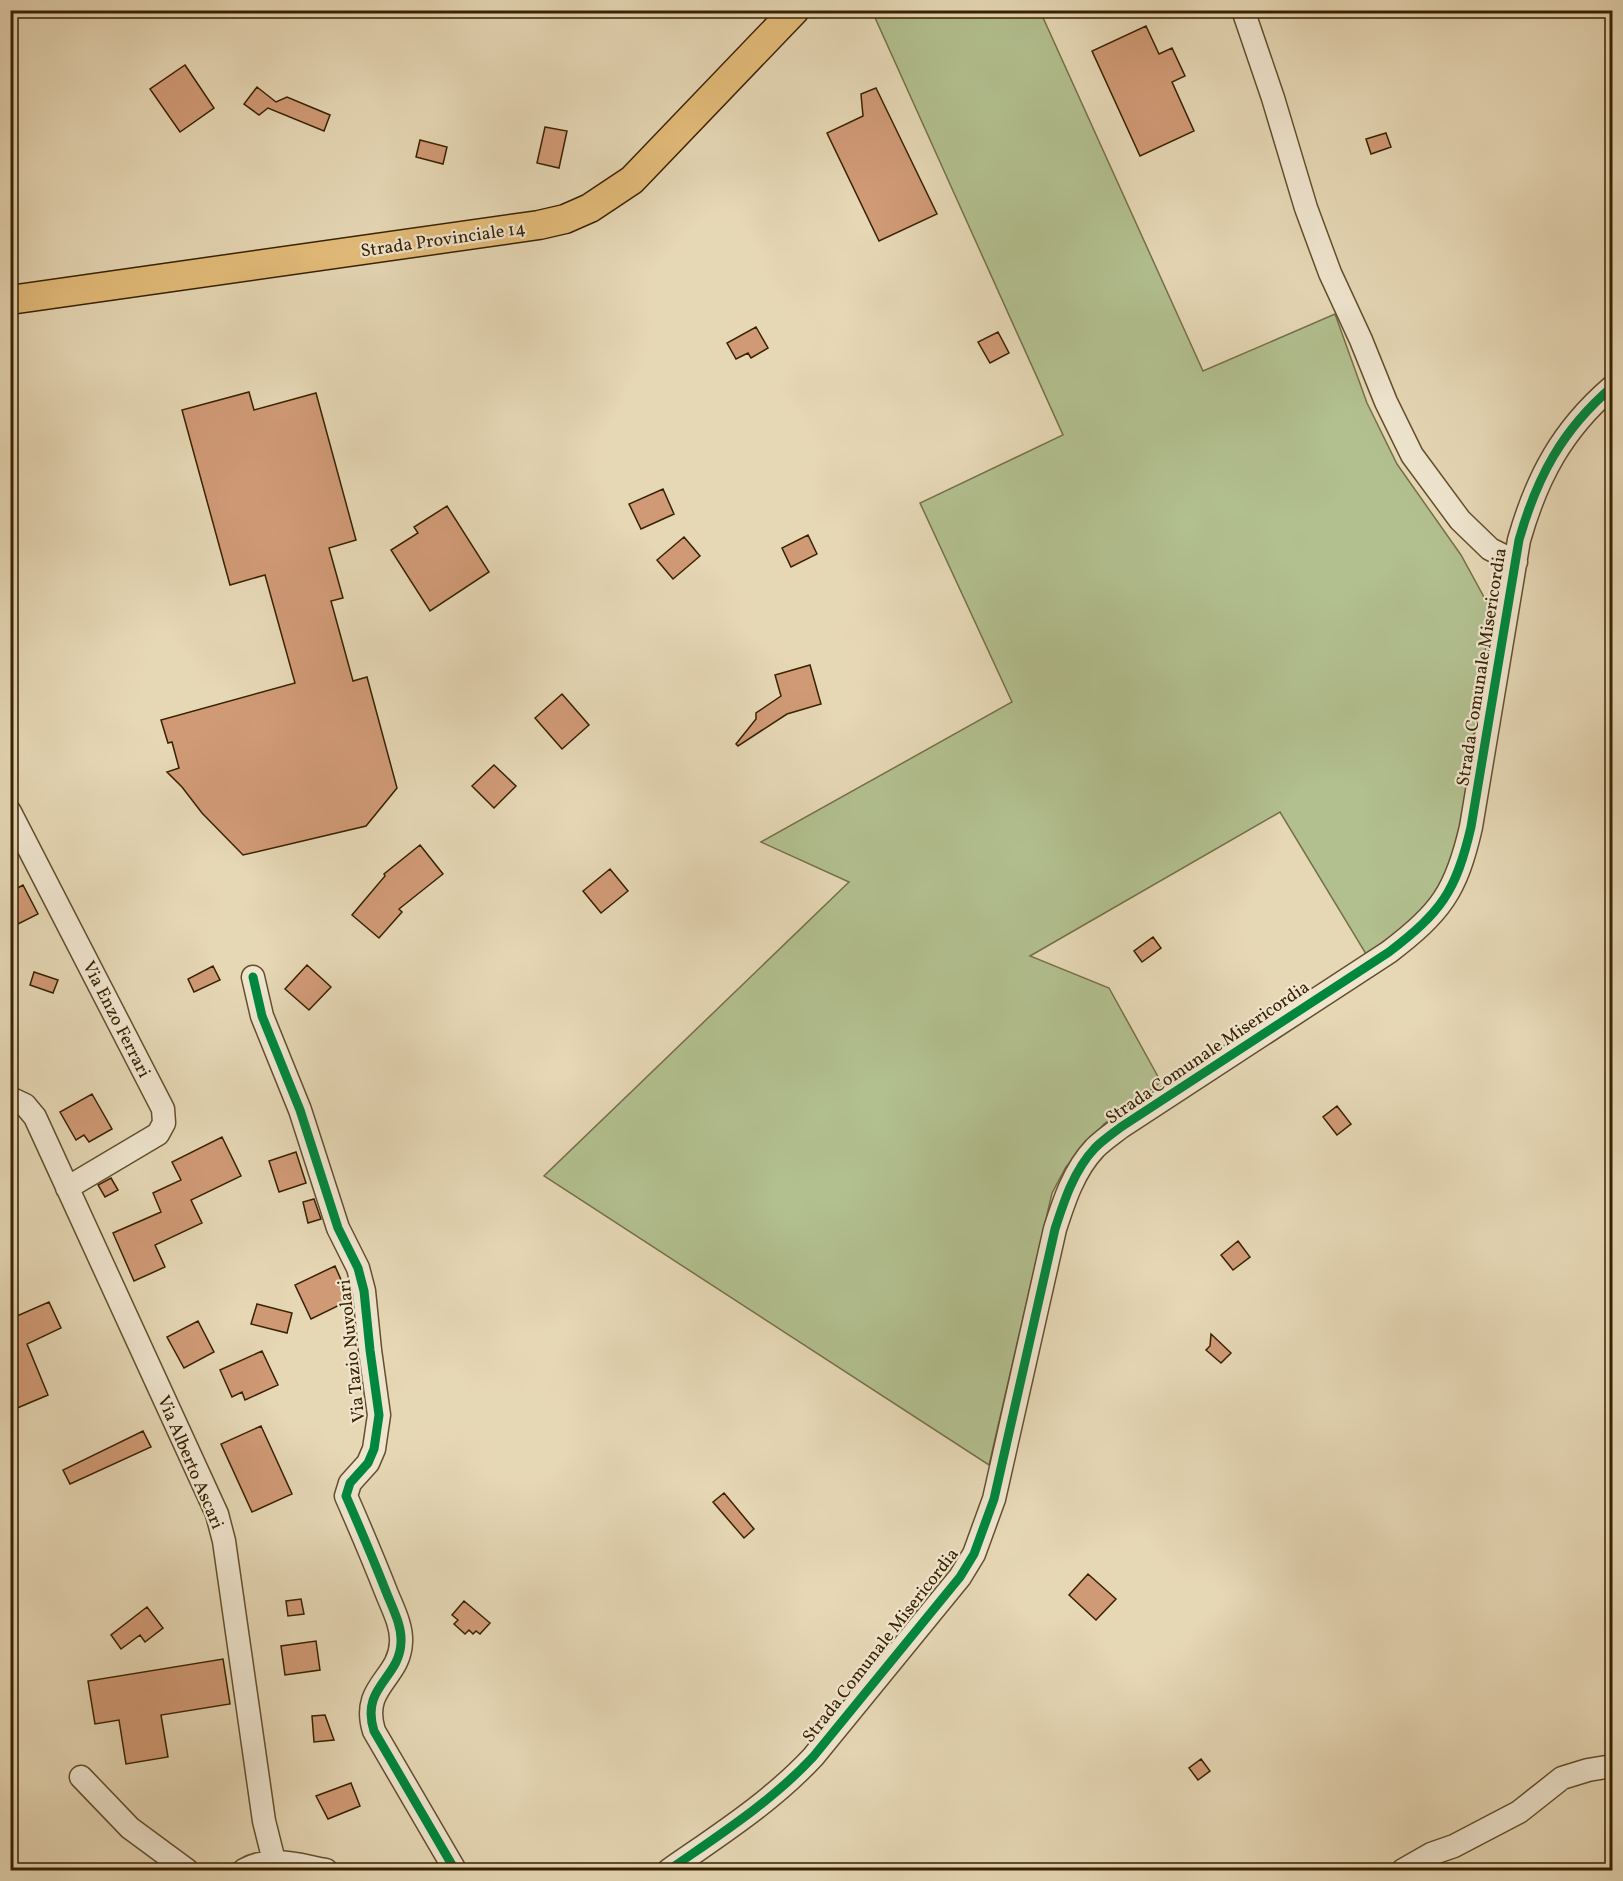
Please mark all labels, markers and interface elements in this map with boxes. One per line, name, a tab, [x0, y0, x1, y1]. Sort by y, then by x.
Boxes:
street label: Strada Provinciale 14	[359, 217, 527, 264]
street label: Strada Comunale Misericordia	[1451, 546, 1514, 788]
street label: Via Enzo Ferrari	[75, 957, 156, 1082]
street label: Strada Comunale Misericordia	[1101, 975, 1315, 1131]
street label: Via Tazio Nuvolari	[333, 1278, 372, 1424]
street label: Via Alberto Ascari	[150, 1392, 229, 1533]
street label: Strada Comunale Misericordia	[797, 1543, 965, 1749]

